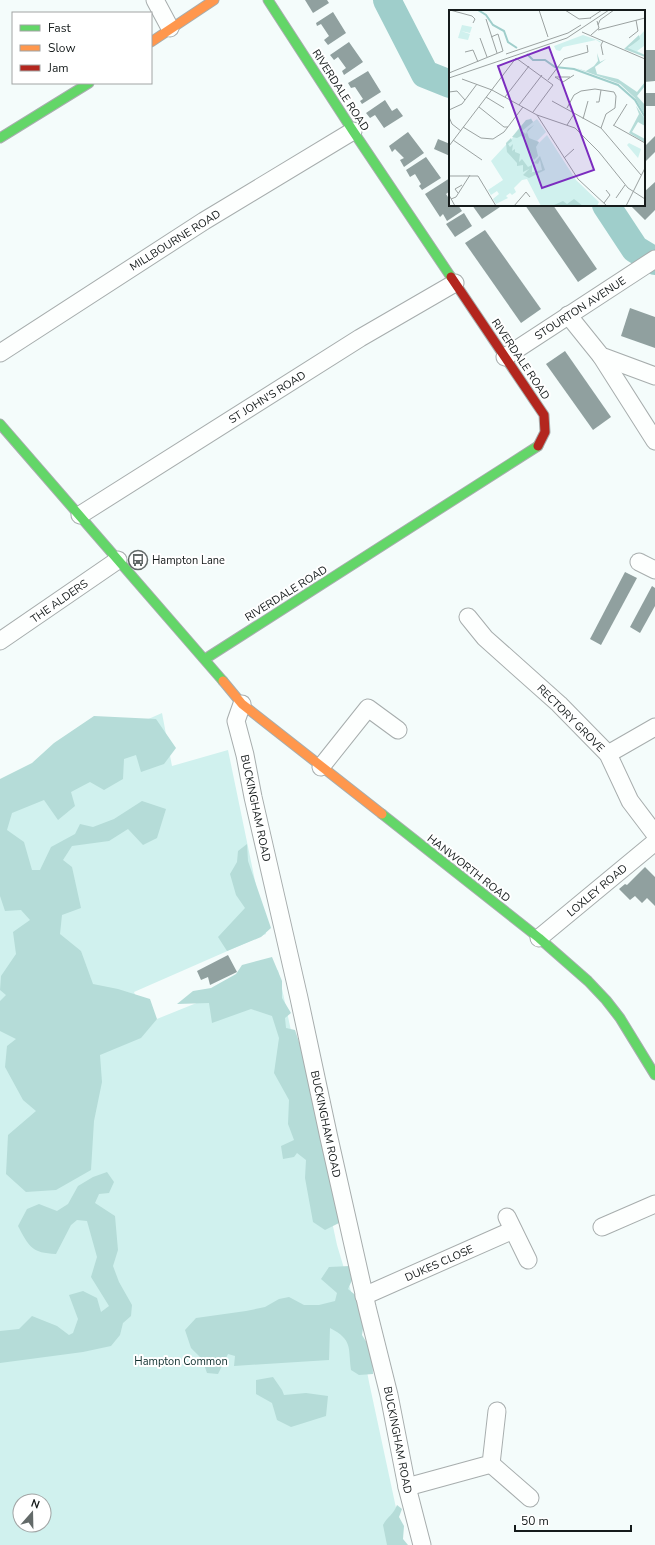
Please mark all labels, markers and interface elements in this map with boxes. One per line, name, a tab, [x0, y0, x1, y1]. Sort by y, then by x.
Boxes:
inset map	[449, 10, 645, 206]
legend	[12, 12, 152, 84]
text: Fast	[48, 20, 71, 36]
text: Slow	[48, 40, 76, 56]
street label: RIVERDALE ROAD	[309, 47, 373, 134]
text: Jam	[47, 60, 69, 76]
street label: MILLBOURNE ROAD	[127, 206, 224, 274]
street label: STOURTON AVENUE	[532, 273, 629, 344]
street label: RIVERDALE ROAD	[488, 316, 553, 403]
street label: ST JOHN'S ROAD	[226, 368, 309, 427]
bus stop icon: Hampton Lane	[127, 549, 149, 571]
place label: Hampton Lane	[152, 553, 225, 568]
street label: RIVERDALE ROAD	[242, 562, 330, 625]
street label: THE ALDERS	[28, 576, 91, 627]
street label: RECTORY GROVE	[534, 681, 608, 755]
street label: BUCKINGHAM ROAD	[237, 753, 274, 863]
street label: HANWORTH ROAD	[424, 831, 513, 906]
street label: LOXLEY ROAD	[564, 861, 631, 920]
street label: BUCKINGHAM ROAD	[307, 1069, 344, 1179]
street label: DUKES CLOSE	[403, 1242, 476, 1285]
park label: Hampton Common	[134, 1354, 228, 1369]
street label: BUCKINGHAM ROAD	[380, 1385, 415, 1495]
north arrow	[12, 1493, 52, 1533]
text: N	[29, 1496, 42, 1513]
scale bar	[515, 1507, 631, 1533]
text: 50 m	[521, 1513, 549, 1529]

